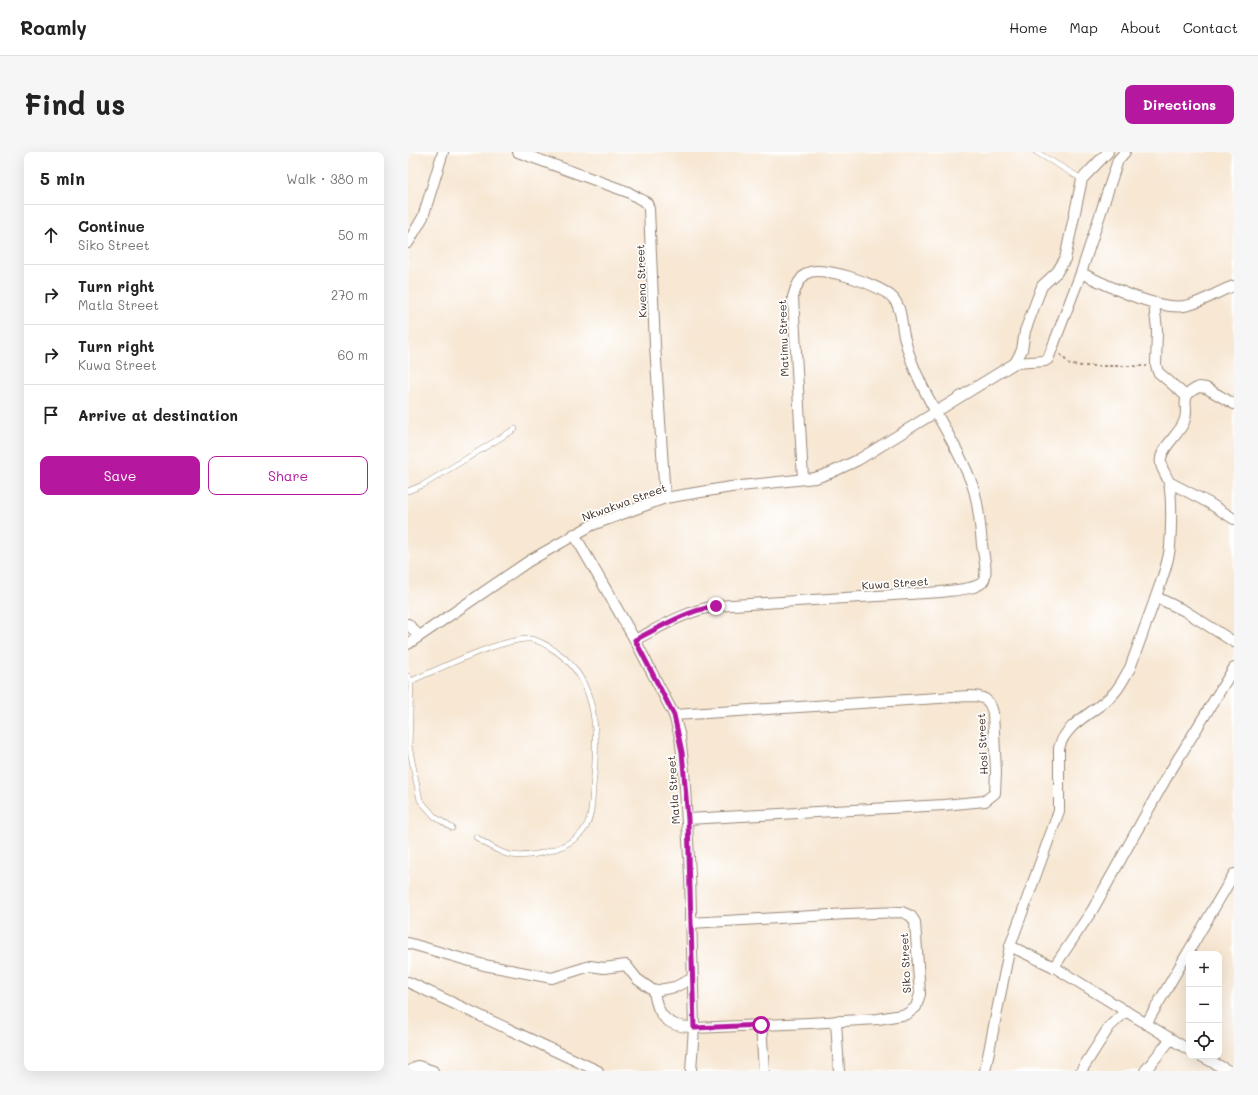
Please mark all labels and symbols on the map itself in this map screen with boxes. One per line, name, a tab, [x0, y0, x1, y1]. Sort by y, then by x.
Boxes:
street label: Kwena Street	[632, 244, 650, 318]
street label: Matimu Street	[774, 299, 792, 377]
street label: Nkwakwa Street	[580, 480, 669, 524]
street label: Kuwa Street	[861, 573, 929, 593]
route end	[707, 597, 725, 615]
street label: Hosi Street	[973, 713, 991, 775]
street label: Matla Street	[663, 755, 683, 825]
street label: Siko Street	[896, 932, 914, 994]
route start	[752, 1016, 770, 1034]

